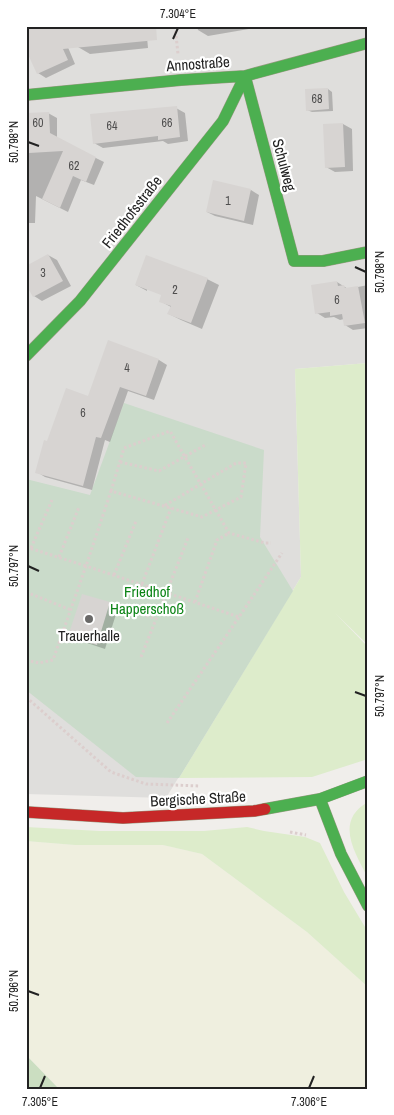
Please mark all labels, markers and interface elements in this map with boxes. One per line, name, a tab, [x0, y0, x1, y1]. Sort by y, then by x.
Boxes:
text: 7.304°E	[160, 6, 196, 22]
street label: Annostraße	[165, 51, 231, 76]
house number: 68	[312, 91, 322, 107]
house number: 60	[33, 115, 43, 131]
house number: 66	[162, 115, 172, 131]
house number: 64	[107, 118, 118, 134]
text: 50.798°N	[6, 121, 22, 163]
street label: Schulweg	[267, 136, 302, 193]
house number: 62	[69, 158, 79, 174]
street label: Friedhofsstraße	[97, 171, 167, 252]
house number: 1	[225, 193, 231, 209]
text: 50.798°N	[372, 251, 388, 293]
house number: 3	[40, 265, 46, 281]
house number: 2	[172, 282, 178, 298]
house number: 6	[334, 292, 340, 308]
house number: 4	[124, 360, 130, 376]
house number: 6	[80, 405, 86, 421]
text: 50.797°N	[6, 545, 22, 587]
park label: Friedhof Happerschoß	[110, 581, 184, 619]
marker: Trauerhalle	[83, 613, 95, 625]
place label: Trauerhalle	[58, 625, 120, 646]
text: 50.797°N	[372, 675, 388, 717]
street label: Bergische Straße	[150, 786, 246, 811]
text: 50.796°N	[6, 970, 22, 1012]
text: 7.305°E	[22, 1094, 58, 1110]
text: 7.306°E	[291, 1094, 327, 1110]

